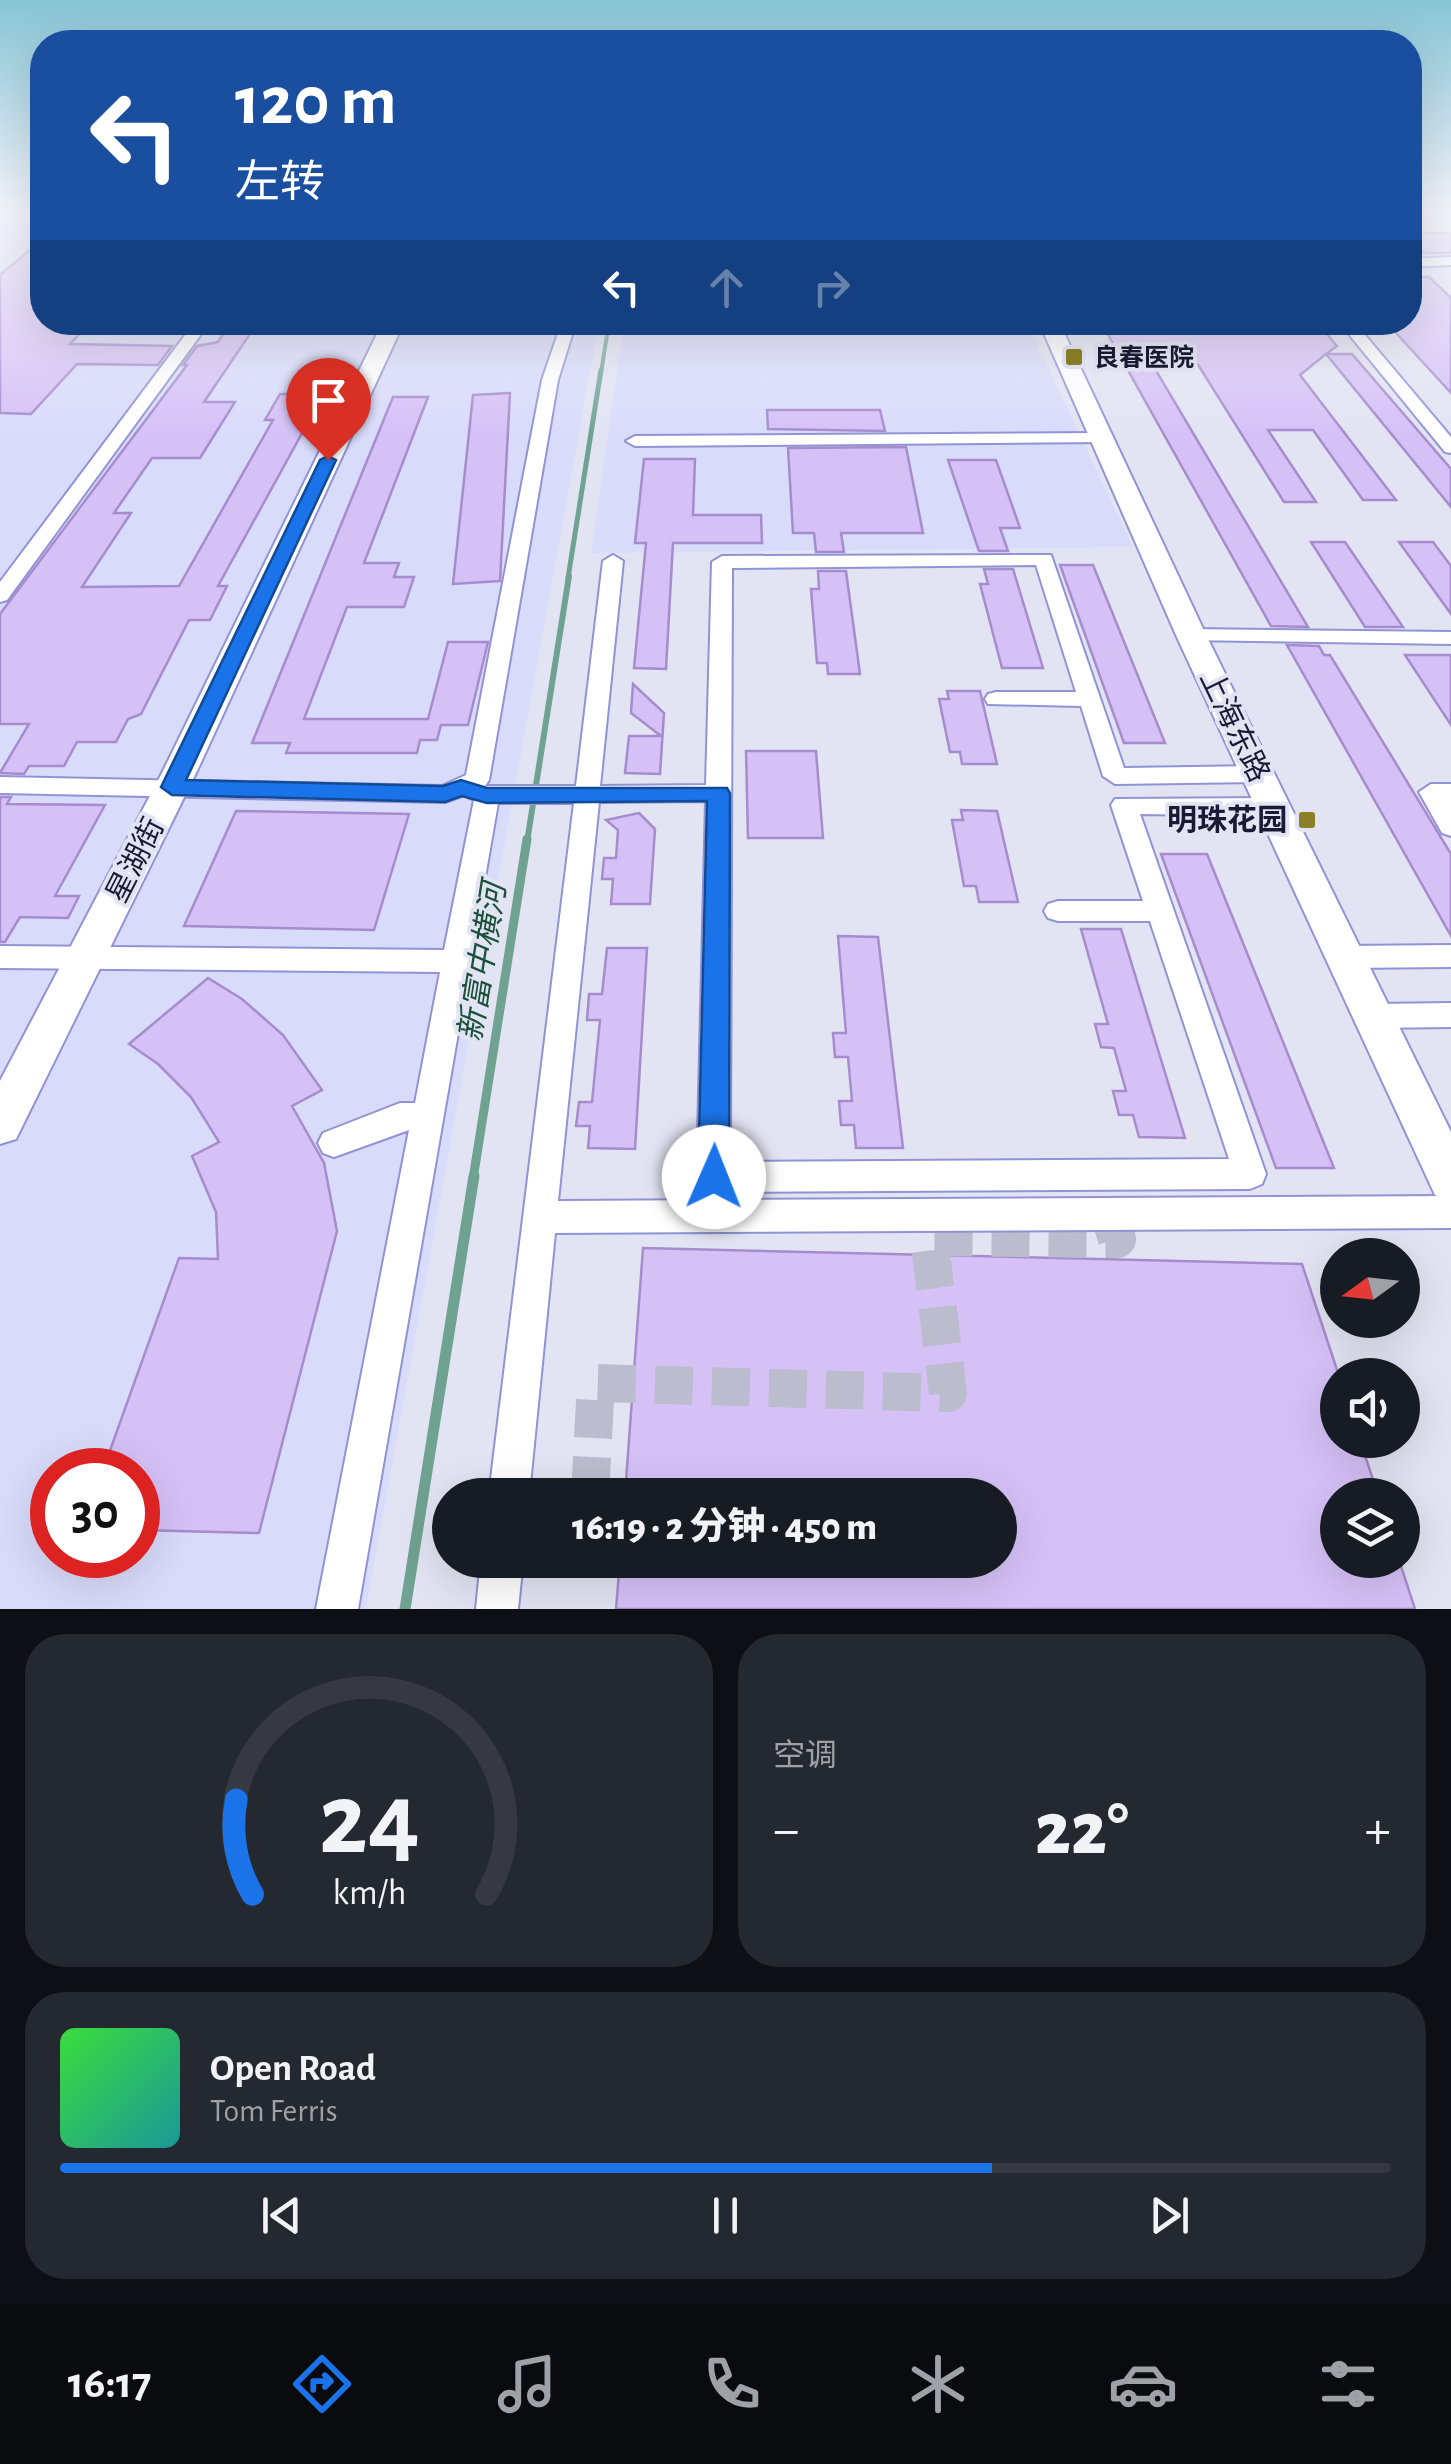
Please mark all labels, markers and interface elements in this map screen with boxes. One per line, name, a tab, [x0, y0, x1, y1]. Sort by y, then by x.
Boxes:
text: 120 m	[235, 67, 397, 137]
icon: left	[70, 70, 200, 200]
text: 左转	[235, 161, 325, 206]
icon: left	[594, 260, 649, 315]
icon: ahead	[699, 260, 754, 315]
icon: right	[804, 260, 859, 315]
place label: 良春医院	[1094, 344, 1194, 371]
marker: 良春医院	[1063, 346, 1085, 368]
pin	[286, 358, 371, 461]
icon: arrive	[301, 373, 356, 428]
street label: 上海东路	[1194, 665, 1276, 787]
place label: 明珠花园	[1167, 804, 1287, 836]
marker: 明珠花园	[1296, 809, 1318, 831]
street label: 星湖街	[101, 813, 170, 907]
water label: 新富中横河	[453, 874, 512, 1044]
position arrow	[662, 1125, 766, 1229]
north arrow	[1320, 1238, 1420, 1338]
map controls	[1320, 1238, 1420, 1578]
button: sound	[1320, 1358, 1420, 1458]
speed limit sign: 30	[30, 1448, 160, 1578]
button: layers	[1320, 1478, 1420, 1578]
text: 16:19 · 2 分钟 · 450 m	[572, 1509, 877, 1547]
text: 空调	[773, 1740, 837, 1772]
text: 24	[318, 1769, 420, 1873]
text: 22°	[1035, 1793, 1129, 1868]
text: −	[773, 1803, 799, 1858]
text: +	[1365, 1803, 1391, 1858]
text: km/h	[332, 1875, 406, 1911]
text: Open Road	[210, 2050, 376, 2088]
text: Tom Ferris	[210, 2095, 338, 2127]
icon: previous	[254, 2188, 309, 2243]
icon: pause	[698, 2188, 753, 2243]
icon: next	[1142, 2188, 1197, 2243]
icon: directions	[287, 2349, 357, 2419]
icon: music	[492, 2349, 562, 2419]
icon: phone	[697, 2349, 767, 2419]
icon: climate	[903, 2349, 973, 2419]
icon: car	[1108, 2349, 1178, 2419]
icon: filters	[1313, 2349, 1383, 2419]
text: 16:17	[68, 2361, 152, 2406]

